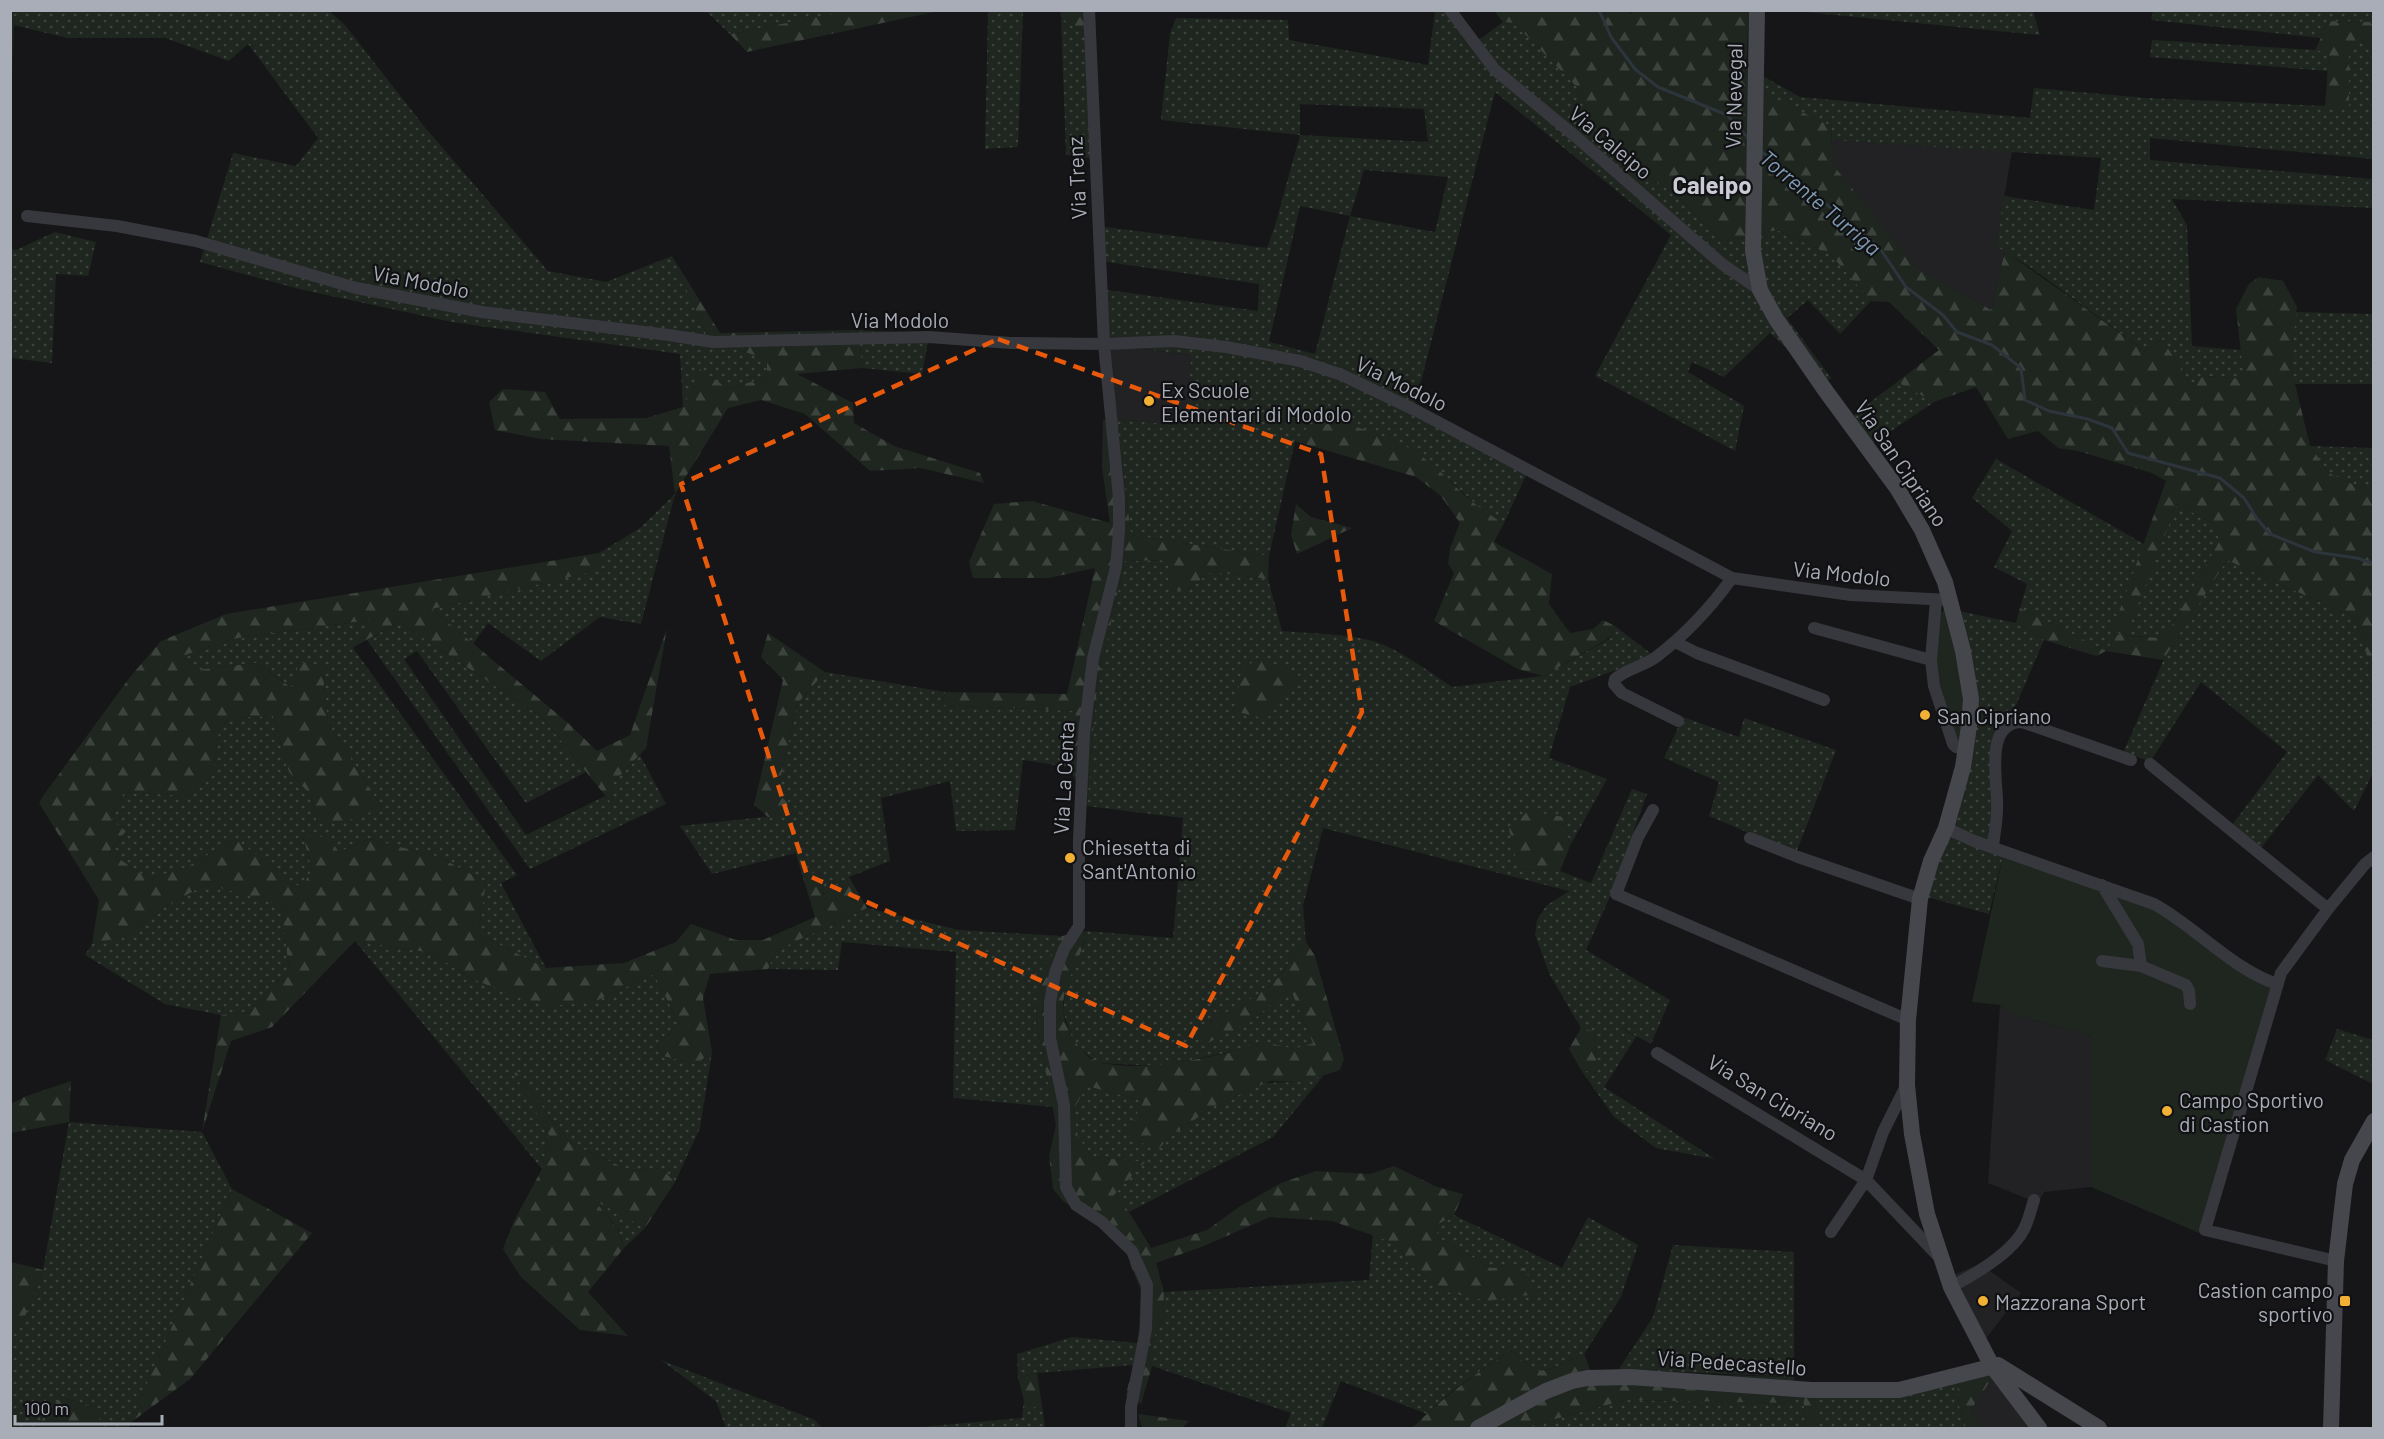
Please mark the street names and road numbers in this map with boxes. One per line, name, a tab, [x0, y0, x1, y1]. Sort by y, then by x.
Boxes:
street label: Via Nevegal	[1720, 43, 1746, 149]
street label: Via Caleipo	[1565, 100, 1657, 184]
street label: Via Trenz	[1061, 136, 1091, 220]
street label: Via Modolo	[370, 259, 472, 303]
street label: Via Modolo	[851, 307, 949, 332]
street label: Via Modolo	[1352, 350, 1452, 416]
street label: Via San Cipriano	[1850, 395, 1954, 531]
street label: Via Modolo	[1792, 555, 1892, 591]
street label: Via La Centa	[1048, 721, 1078, 835]
street label: Via San Cipriano	[1703, 1048, 1843, 1146]
street label: Via Pedecastello	[1656, 1344, 1808, 1380]

